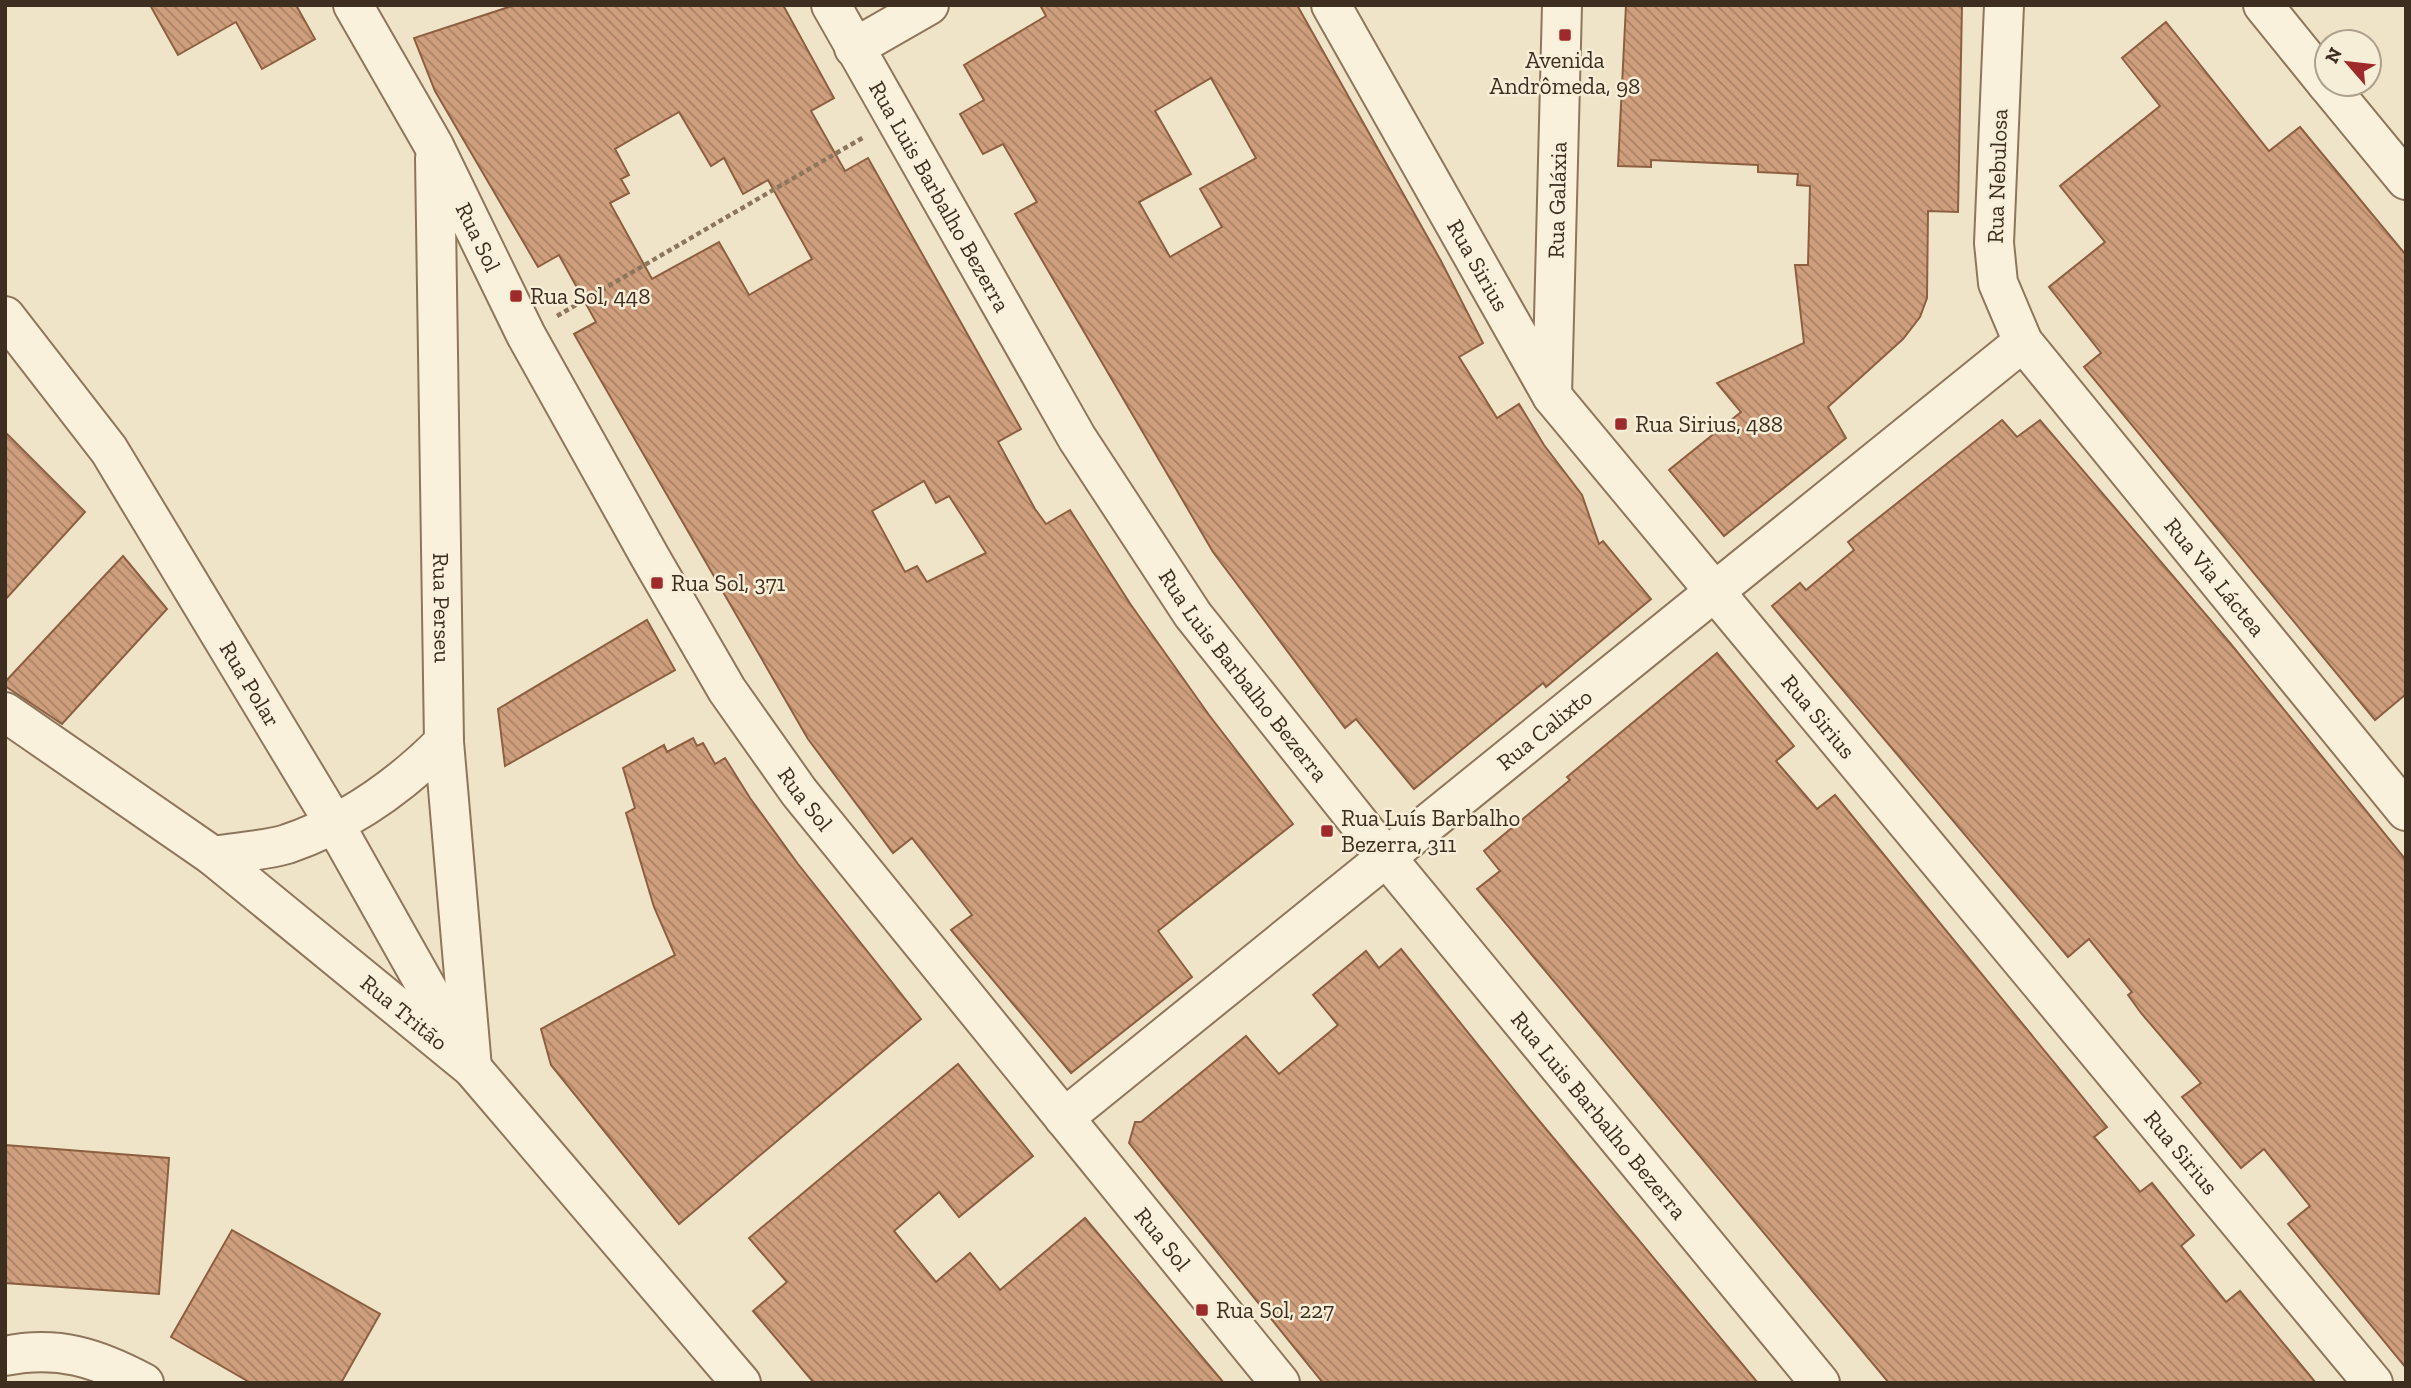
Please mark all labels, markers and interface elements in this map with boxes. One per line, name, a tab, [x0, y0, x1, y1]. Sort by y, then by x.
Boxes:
marker: Avenida Andrômeda, 98	[1557, 27, 1573, 43]
north arrow	[2313, 28, 2383, 98]
text: N	[2320, 43, 2347, 67]
place label: Avenida Andrômeda, 98	[1490, 46, 1641, 100]
street label: Rua Luis Barbalho Bezerra	[863, 76, 1016, 317]
street label: Rua Nebulosa	[1981, 108, 2013, 244]
street label: Rua Galáxia	[1542, 141, 1573, 259]
street label: Rua Sol	[450, 198, 507, 276]
street label: Rua Sirius	[1441, 214, 1515, 316]
place label: Rua Sol, 448	[530, 282, 651, 310]
marker: Rua Sol, 448	[508, 288, 524, 304]
place label: Rua Sirius, 488	[1635, 410, 1783, 438]
marker: Rua Sirius, 488	[1613, 416, 1629, 432]
street label: Rua Via Láctea	[2158, 512, 2272, 642]
street label: Rua Perseu	[427, 553, 457, 663]
street label: Rua Luis Barbalho Bezerra	[1153, 564, 1334, 787]
place label: Rua Sol, 371	[671, 569, 786, 597]
marker: Rua Sol, 371	[649, 575, 665, 591]
street label: Rua Polar	[214, 636, 287, 732]
street label: Rua Sirius	[1775, 669, 1862, 764]
street label: Rua Calixto	[1491, 682, 1598, 776]
street label: Rua Sol	[772, 761, 839, 837]
place label: Rua Luís Barbalho Bezerra, 311	[1341, 804, 1520, 858]
marker: Rua Luís Barbalho Bezerra, 311	[1319, 823, 1335, 839]
street label: Rua Tritão	[355, 969, 453, 1056]
street label: Rua Luis Barbalho Bezerra	[1505, 1006, 1693, 1225]
street label: Rua Sirius	[2138, 1105, 2224, 1200]
street label: Rua Sol	[1129, 1202, 1197, 1276]
place label: Rua Sol, 227	[1216, 1296, 1334, 1324]
marker: Rua Sol, 227	[1194, 1302, 1210, 1318]

